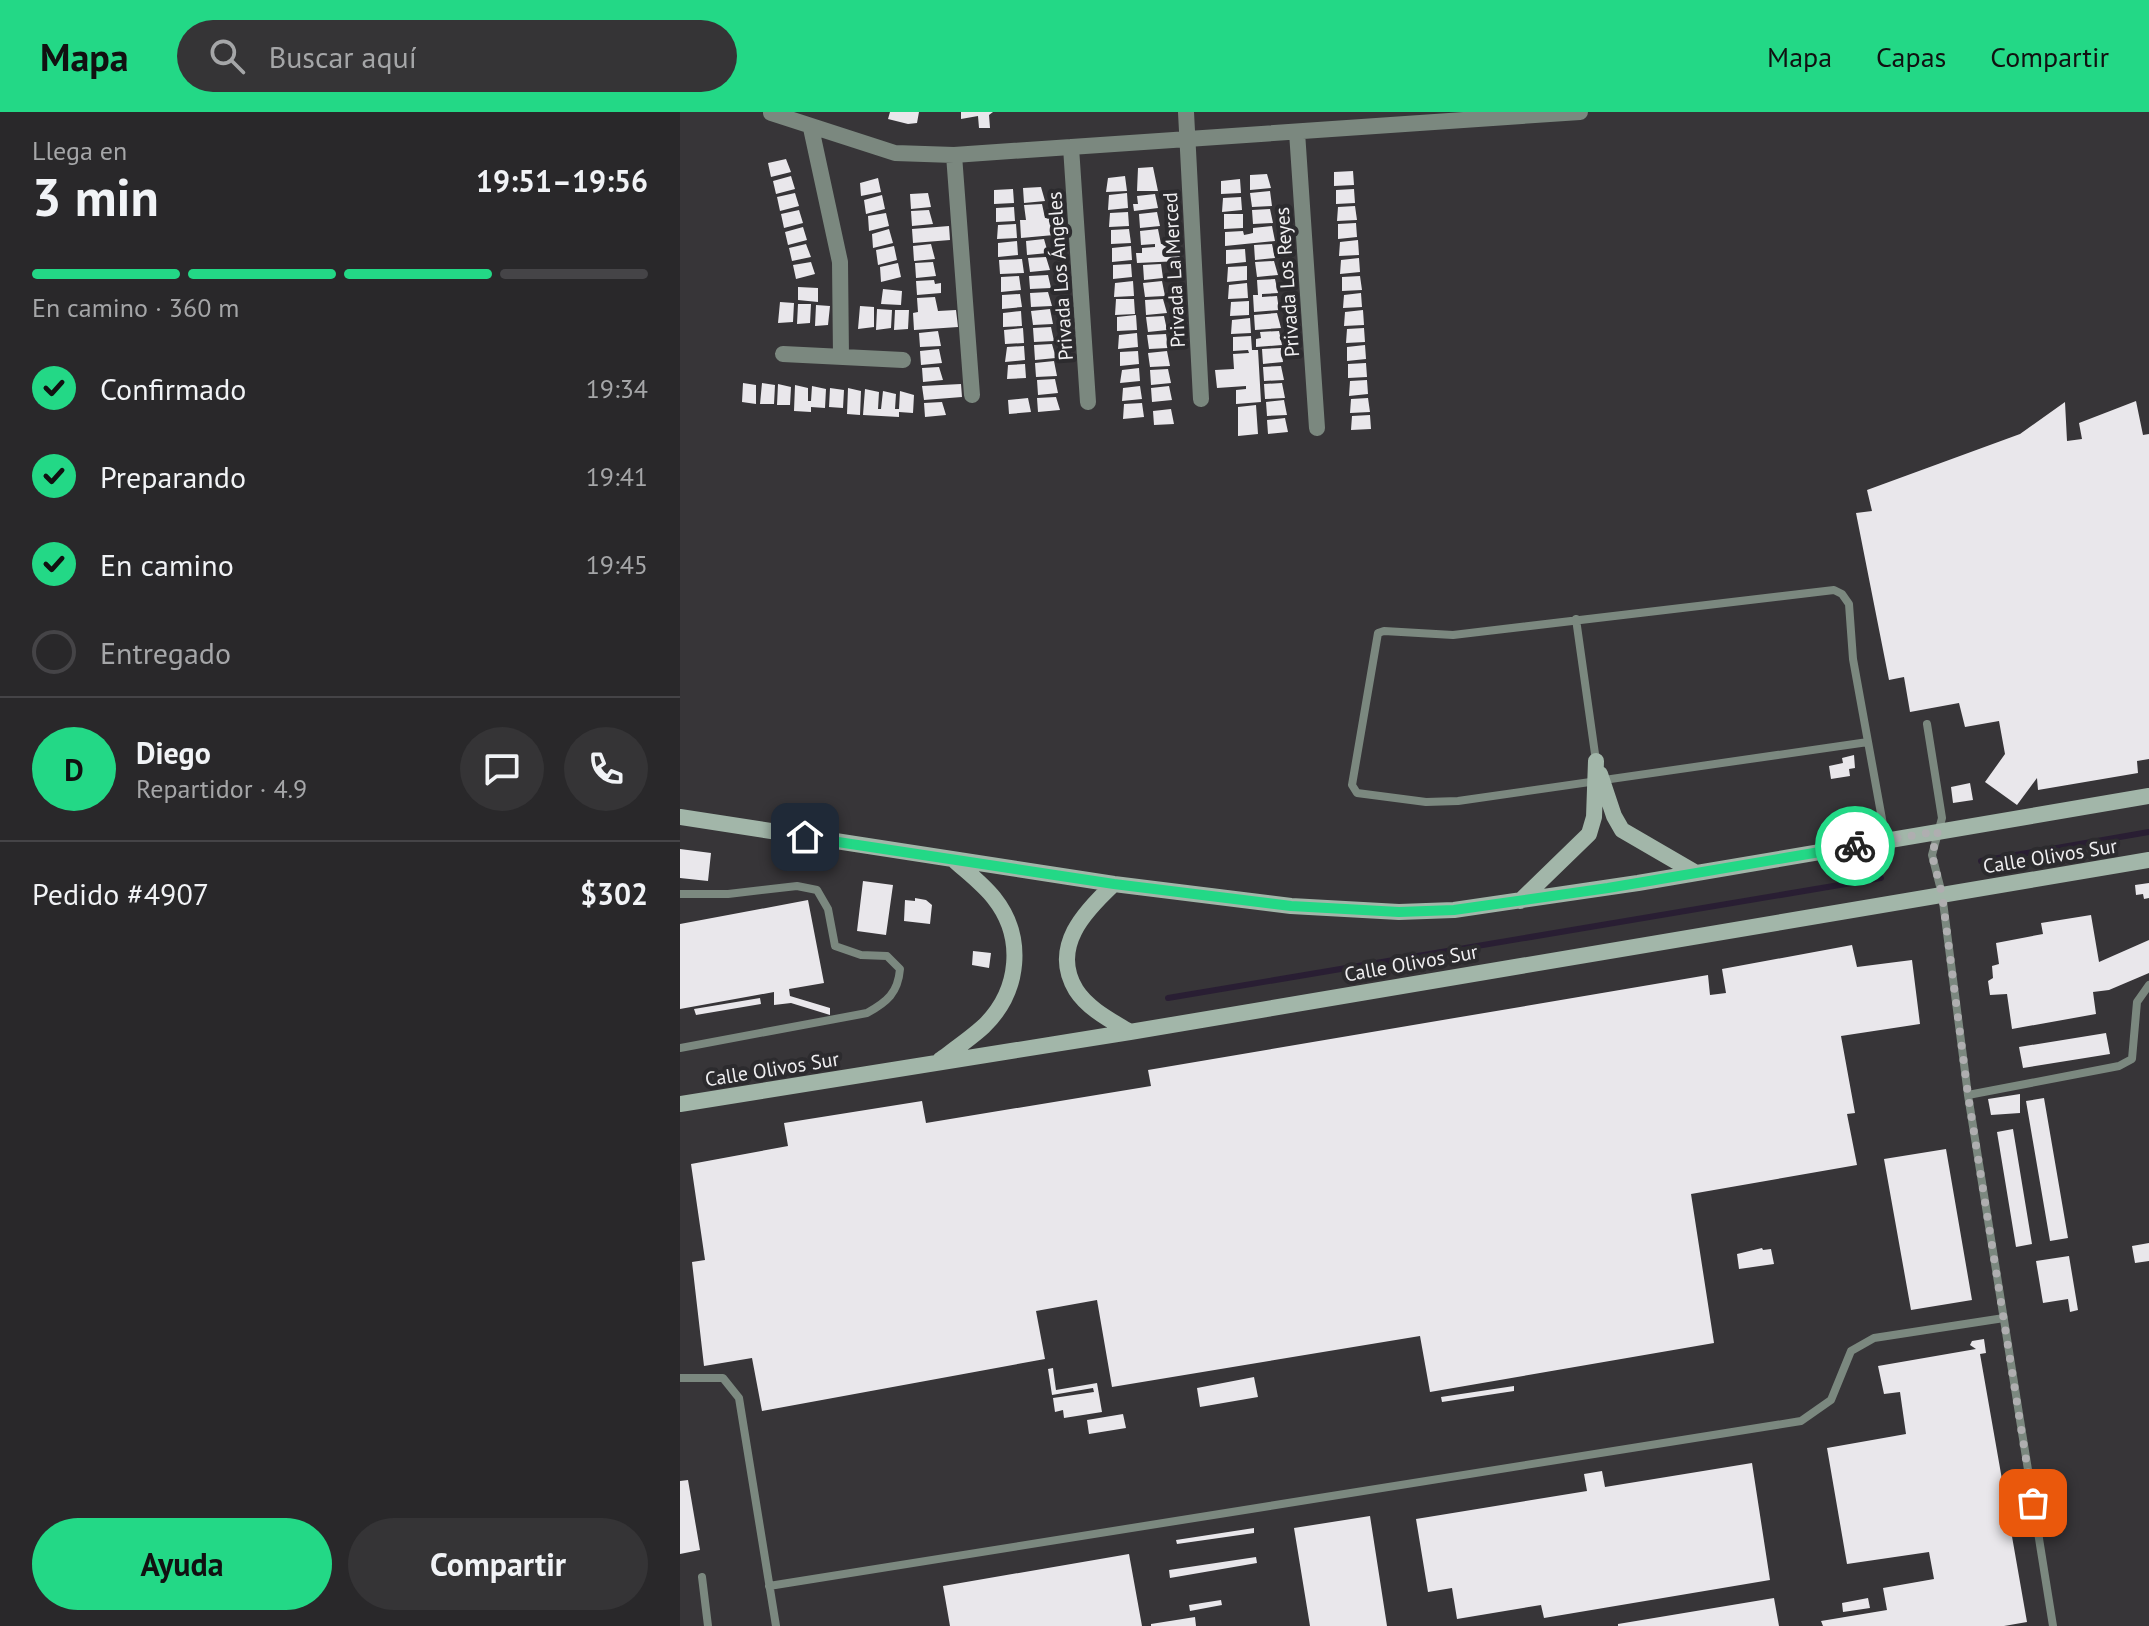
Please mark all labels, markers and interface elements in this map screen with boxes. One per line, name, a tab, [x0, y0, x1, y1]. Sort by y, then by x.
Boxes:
search box	[177, 20, 737, 92]
text: Mapa	[40, 32, 129, 81]
icon: search	[205, 34, 249, 78]
text: Buscar aquí	[269, 37, 417, 76]
text: Mapa	[1767, 38, 1832, 75]
text: Capas	[1876, 38, 1946, 75]
text: Compartir	[1990, 38, 2109, 75]
text: Llega en	[32, 134, 127, 167]
text: 19:51–19:56	[476, 161, 648, 200]
text: 3 min	[32, 163, 159, 230]
street label: Privada Los Ángeles	[1041, 191, 1079, 361]
street label: Privada La Merced	[1157, 192, 1191, 348]
street label: Privada Los Reyes	[1269, 206, 1305, 358]
text: En camino · 360 m	[32, 291, 239, 324]
icon: check	[32, 366, 76, 410]
text: Confirmado	[100, 369, 246, 408]
text: 19:34	[586, 372, 648, 405]
icon: check	[32, 454, 76, 498]
text: Preparando	[100, 457, 246, 496]
text: 19:41	[586, 460, 648, 493]
icon: check	[32, 542, 76, 586]
text: En camino	[100, 545, 234, 584]
text: 19:45	[586, 548, 648, 581]
text: Entregado	[100, 633, 231, 672]
button: chat	[460, 727, 544, 811]
button: phone	[564, 727, 648, 811]
text: Diego	[136, 733, 211, 772]
text: D	[64, 750, 84, 789]
text: Repartidor · 4.9	[136, 772, 307, 805]
pin	[771, 803, 839, 871]
courier	[1815, 806, 1895, 886]
icon: home	[783, 815, 827, 859]
icon: bike	[1833, 824, 1877, 868]
street label: Calle Olivos Sur	[1981, 833, 2119, 879]
text: Pedido #4907	[32, 874, 209, 913]
text: $302	[580, 874, 648, 913]
street label: Calle Olivos Sur	[1342, 938, 1480, 988]
street label: Calle Olivos Sur	[703, 1046, 841, 1092]
pin	[1999, 1469, 2067, 1537]
icon: bag	[2011, 1481, 2055, 1525]
button: Ayuda	[32, 1518, 332, 1610]
button: Compartir	[348, 1518, 648, 1610]

